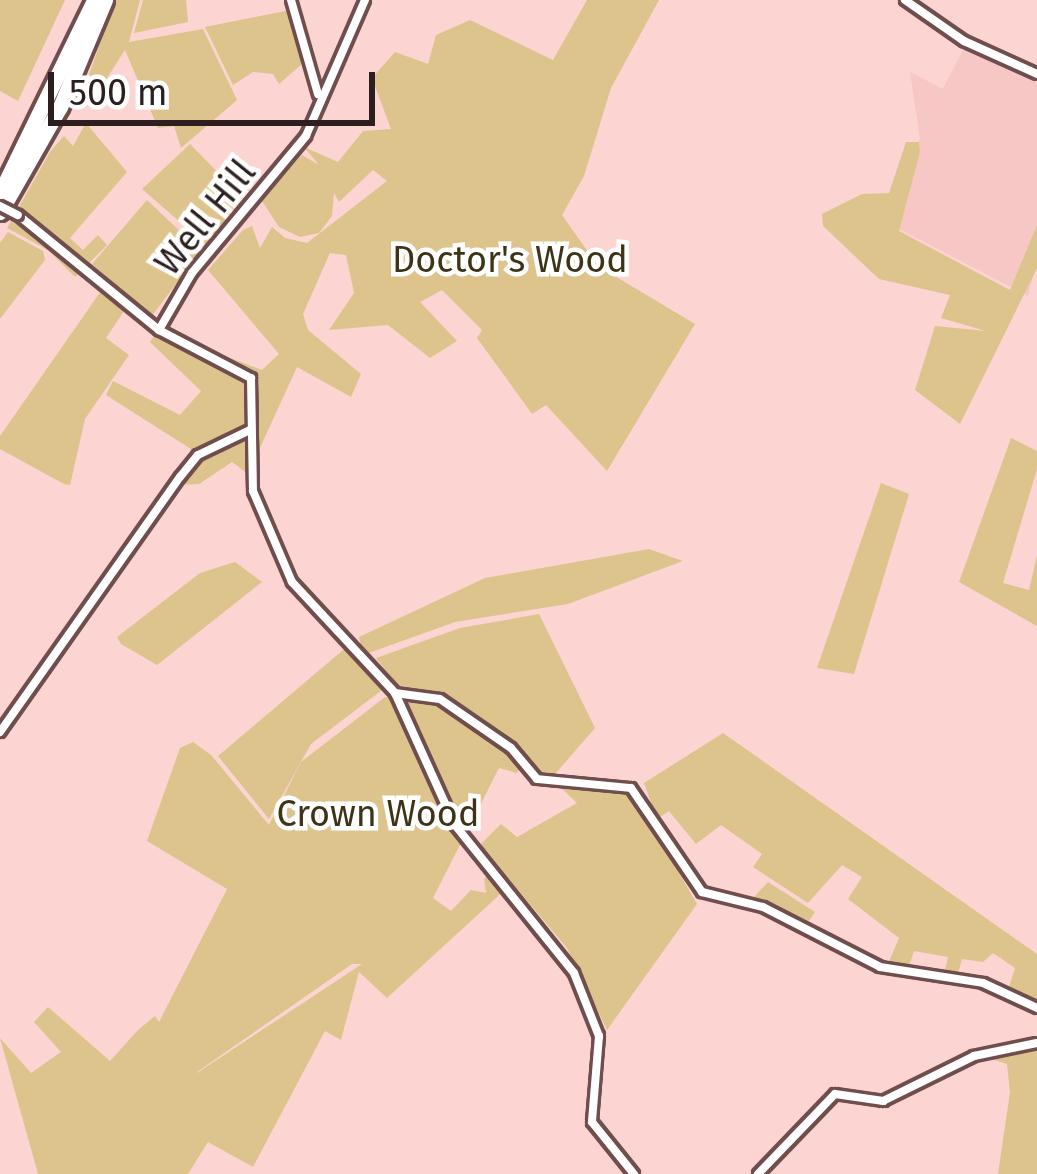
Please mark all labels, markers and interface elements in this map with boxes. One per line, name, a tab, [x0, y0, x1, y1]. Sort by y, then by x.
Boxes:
scale bar	[54, 48, 381, 122]
text: 500 m	[69, 71, 168, 115]
street label: Well Hill	[147, 152, 265, 284]
park label: Doctor's Wood	[392, 239, 628, 283]
park label: Crown Wood	[277, 793, 479, 837]

